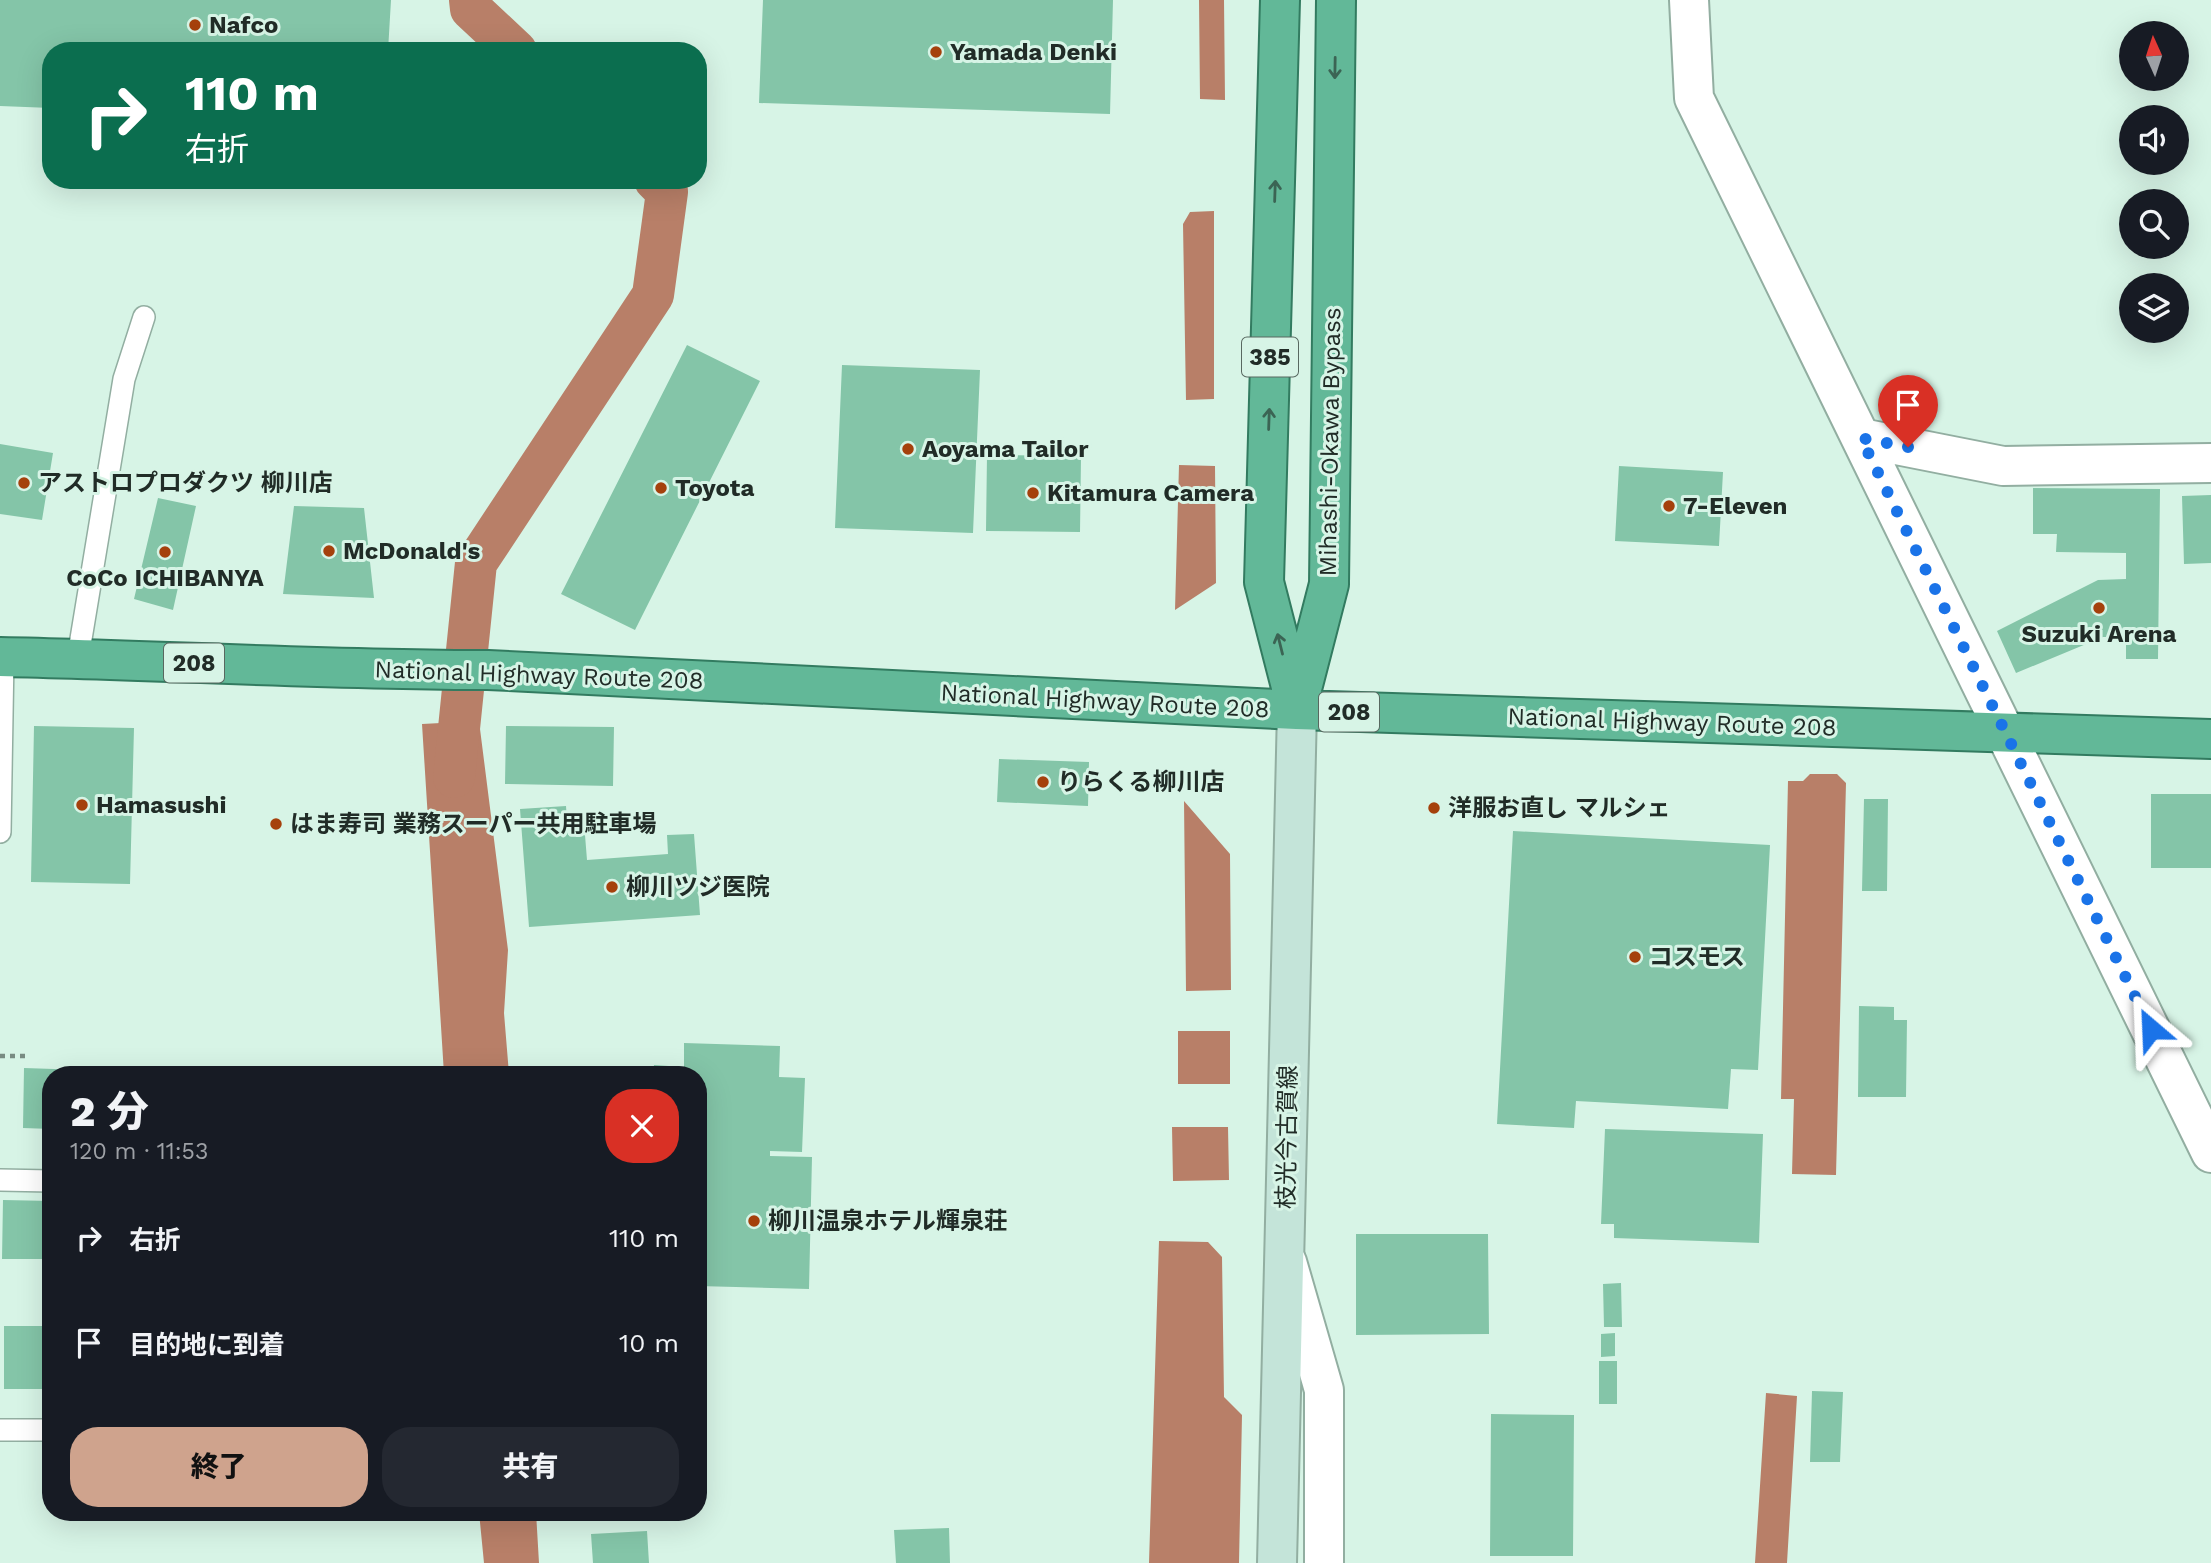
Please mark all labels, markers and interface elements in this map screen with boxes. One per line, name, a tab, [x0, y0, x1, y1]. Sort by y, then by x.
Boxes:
place label: Nafco	[209, 11, 278, 39]
marker: Nafco	[187, 17, 203, 33]
north arrow	[2119, 21, 2189, 91]
map controls	[2119, 21, 2189, 343]
place label: Yamada Denki	[950, 38, 1117, 66]
marker: Yamada Denki	[928, 44, 944, 60]
one-way arrow	[1328, 56, 1342, 79]
text: 110 m	[185, 64, 319, 122]
icon: right	[70, 70, 161, 161]
button: sound	[2119, 105, 2189, 175]
text: 右折	[185, 130, 249, 168]
one-way arrow	[1268, 180, 1282, 203]
button: search	[2119, 189, 2189, 259]
button: layers	[2119, 273, 2189, 343]
street label: Mihashi-Okawa Bypass	[1314, 307, 1346, 577]
road number: 385	[1242, 338, 1298, 376]
pin	[1878, 375, 1938, 447]
icon: arrive	[1889, 386, 1927, 424]
one-way arrow	[1262, 408, 1275, 431]
place label: Aoyama Tailor	[922, 435, 1089, 463]
marker: Aoyama Tailor	[900, 441, 916, 457]
place label: アストロプロダクツ 柳川店	[38, 469, 333, 497]
place label: Toyota	[675, 474, 754, 502]
marker: アストロプロダクツ 柳川店	[16, 475, 32, 491]
place label: Kitamura Camera	[1047, 479, 1254, 507]
marker: Toyota	[653, 480, 669, 496]
marker: Kitamura Camera	[1025, 485, 1041, 501]
place label: 7-Eleven	[1683, 492, 1787, 520]
marker: 7-Eleven	[1661, 498, 1677, 514]
place label: McDonald's	[343, 537, 481, 565]
marker: McDonald's	[321, 543, 337, 559]
marker: CoCo ICHIBANYA	[157, 544, 173, 560]
place label: CoCo ICHIBANYA	[66, 564, 265, 592]
marker: Suzuki Arena	[2091, 600, 2107, 616]
place label: Suzuki Arena	[2022, 620, 2177, 648]
one-way arrow	[1273, 633, 1286, 656]
road number: 208	[164, 643, 224, 682]
street label: National Highway Route 208	[374, 655, 704, 695]
street label: National Highway Route 208	[940, 678, 1270, 724]
road number: 208	[1319, 692, 1379, 732]
street label: National Highway Route 208	[1507, 702, 1837, 742]
place label: りらくる柳川店	[1057, 768, 1225, 796]
marker: りらくる柳川店	[1035, 774, 1051, 790]
place label: Hamasushi	[96, 791, 226, 819]
place label: 洋服お直し マルシェ	[1448, 794, 1671, 822]
marker: Hamasushi	[74, 797, 90, 813]
marker: 洋服お直し マルシェ	[1426, 800, 1442, 816]
place label: はま寿司 業務スーパー共用駐車場	[290, 810, 657, 838]
marker: はま寿司 業務スーパー共用駐車場	[268, 816, 284, 832]
place label: 柳川ツジ医院	[626, 873, 770, 901]
marker: 柳川ツジ医院	[604, 879, 620, 895]
place label: コスモス	[1649, 943, 1745, 971]
marker: コスモス	[1627, 949, 1643, 965]
position arrow	[2114, 992, 2188, 1066]
street label: 枝光今古賀線	[1272, 1065, 1302, 1209]
text: 2 分	[70, 1087, 148, 1136]
button: close	[605, 1089, 679, 1163]
text: 120 m · 11:53	[70, 1138, 208, 1165]
place label: 柳川温泉ホテル輝泉荘	[768, 1207, 1008, 1235]
marker: 柳川温泉ホテル輝泉荘	[746, 1213, 762, 1229]
icon: right	[70, 1219, 108, 1257]
text: 110 m	[609, 1223, 679, 1253]
text: 右折	[129, 1225, 181, 1255]
icon: arrive	[70, 1324, 108, 1362]
text: 10 m	[619, 1328, 679, 1358]
text: 目的地に到着	[129, 1330, 285, 1360]
button: 終了	[70, 1427, 368, 1507]
button: 共有	[382, 1427, 679, 1507]

